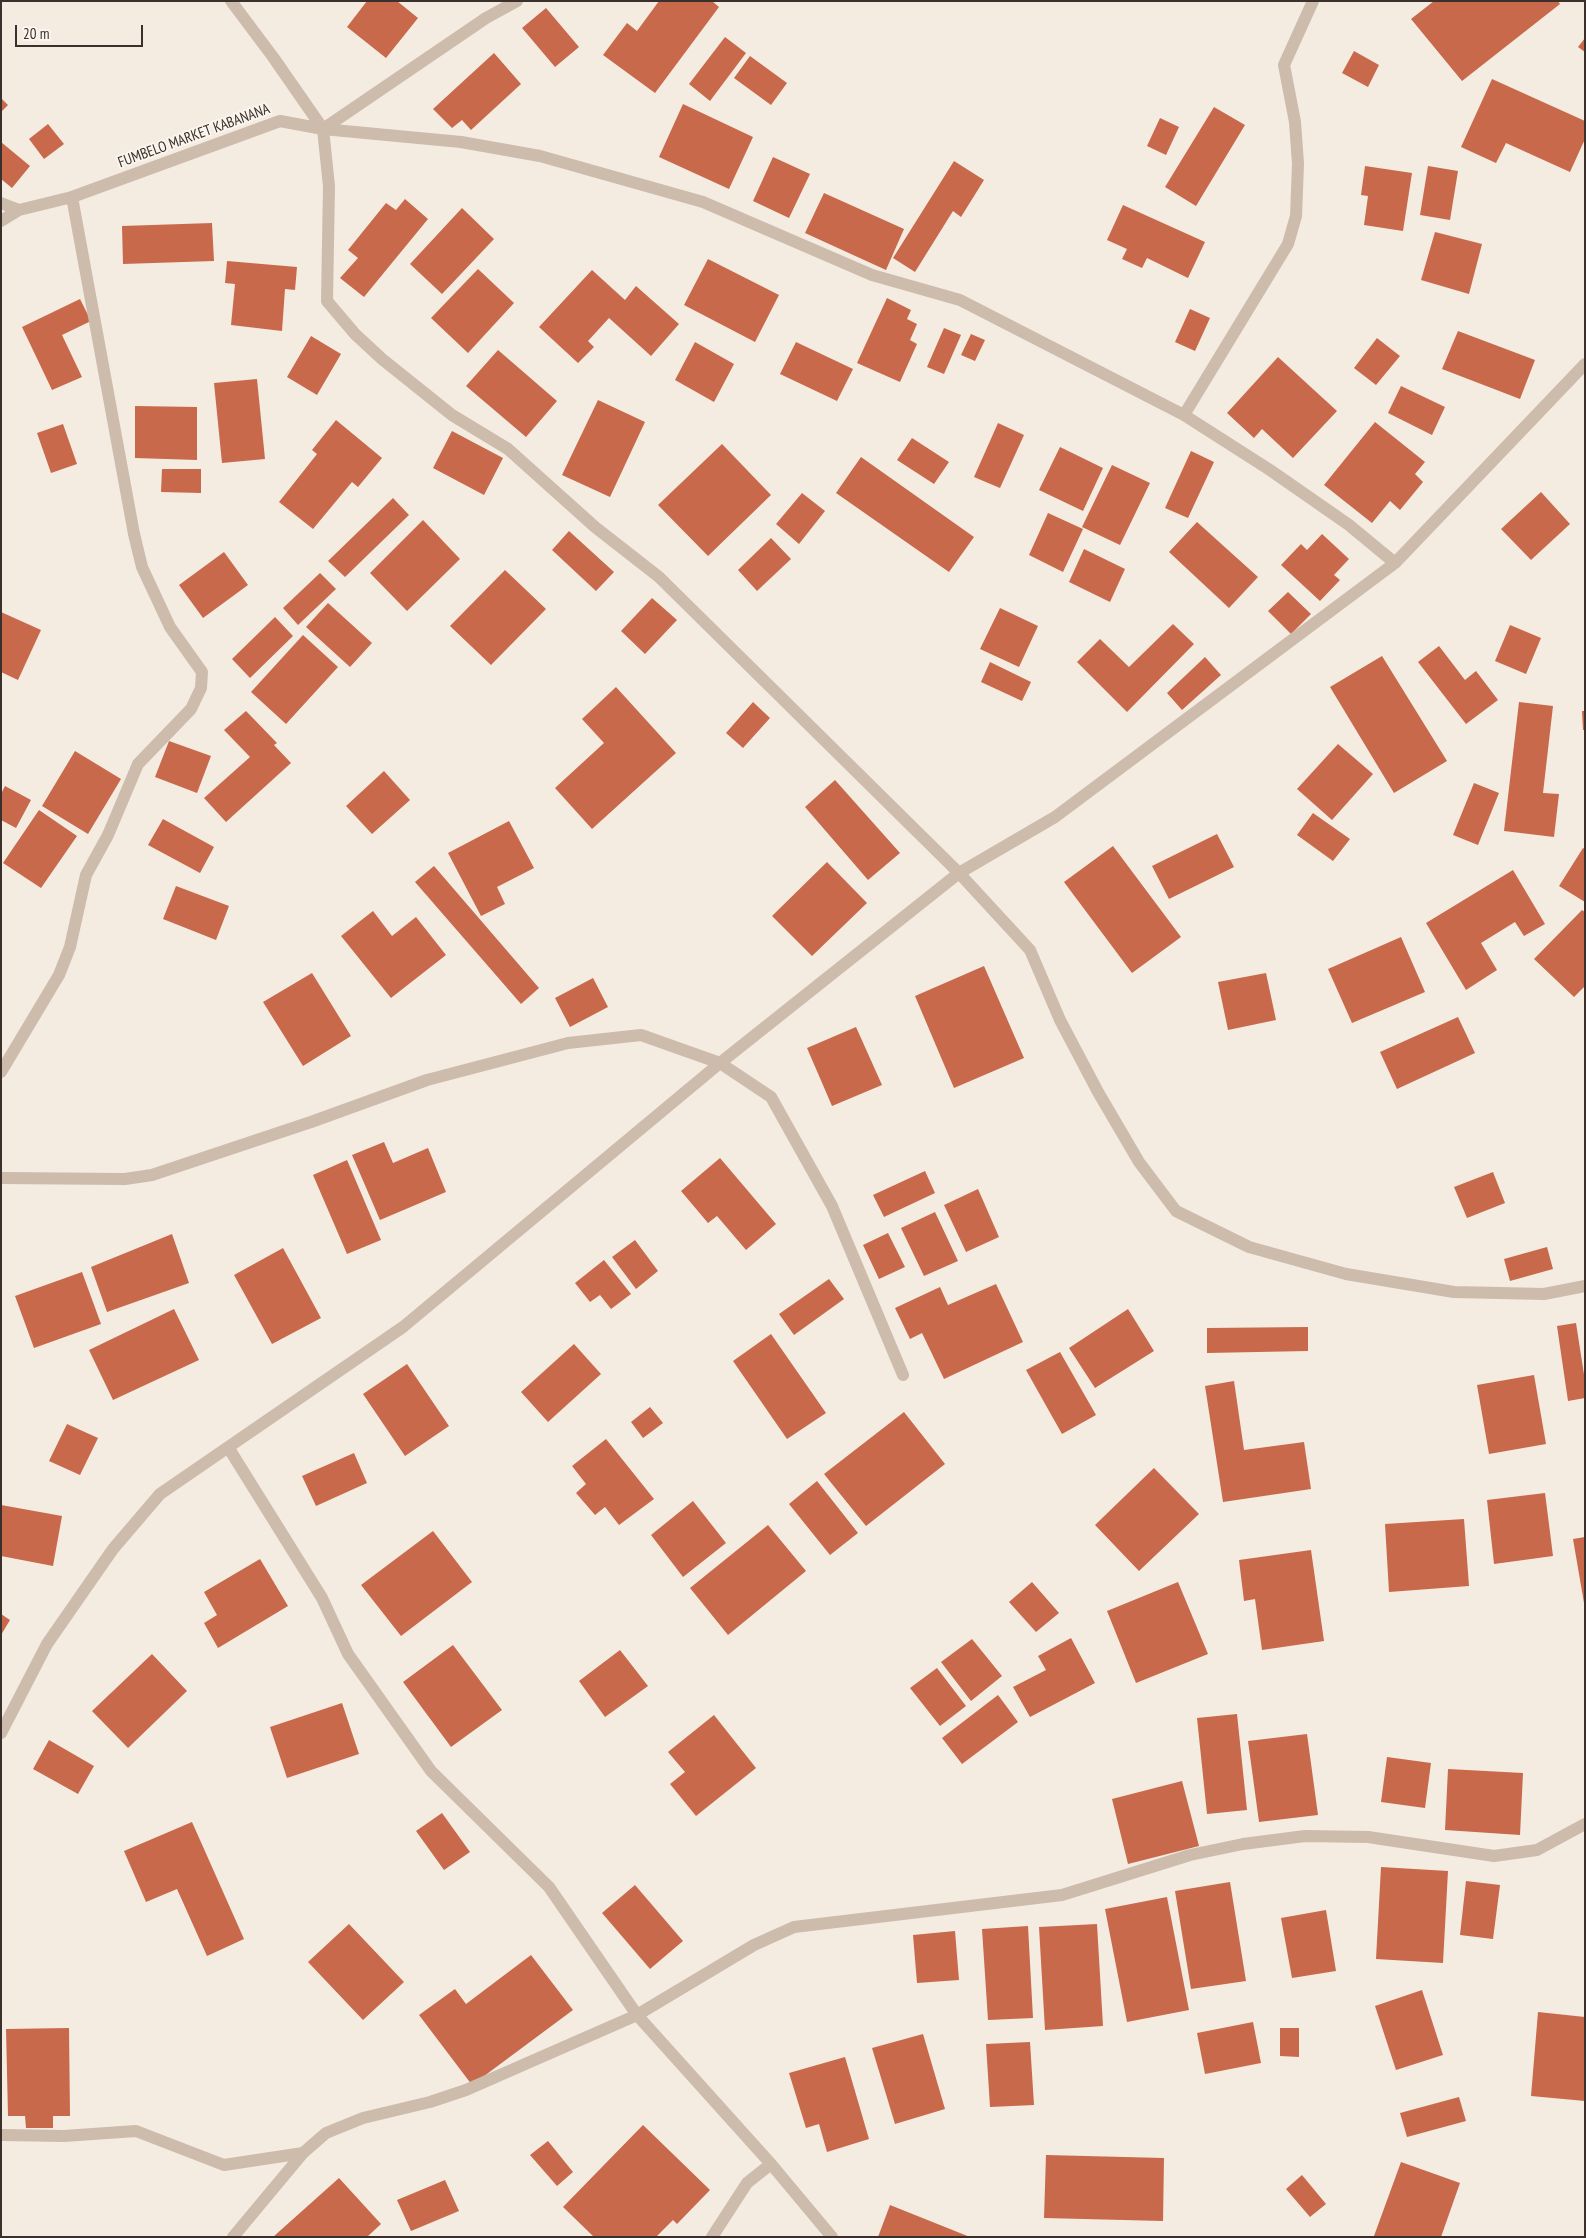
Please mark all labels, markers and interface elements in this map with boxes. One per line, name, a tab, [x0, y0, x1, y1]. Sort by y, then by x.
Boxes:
scale bar	[18, 15, 145, 47]
text: 20 m	[23, 24, 49, 43]
street label: FUMBELO MARKET KABANANA	[116, 100, 272, 172]

